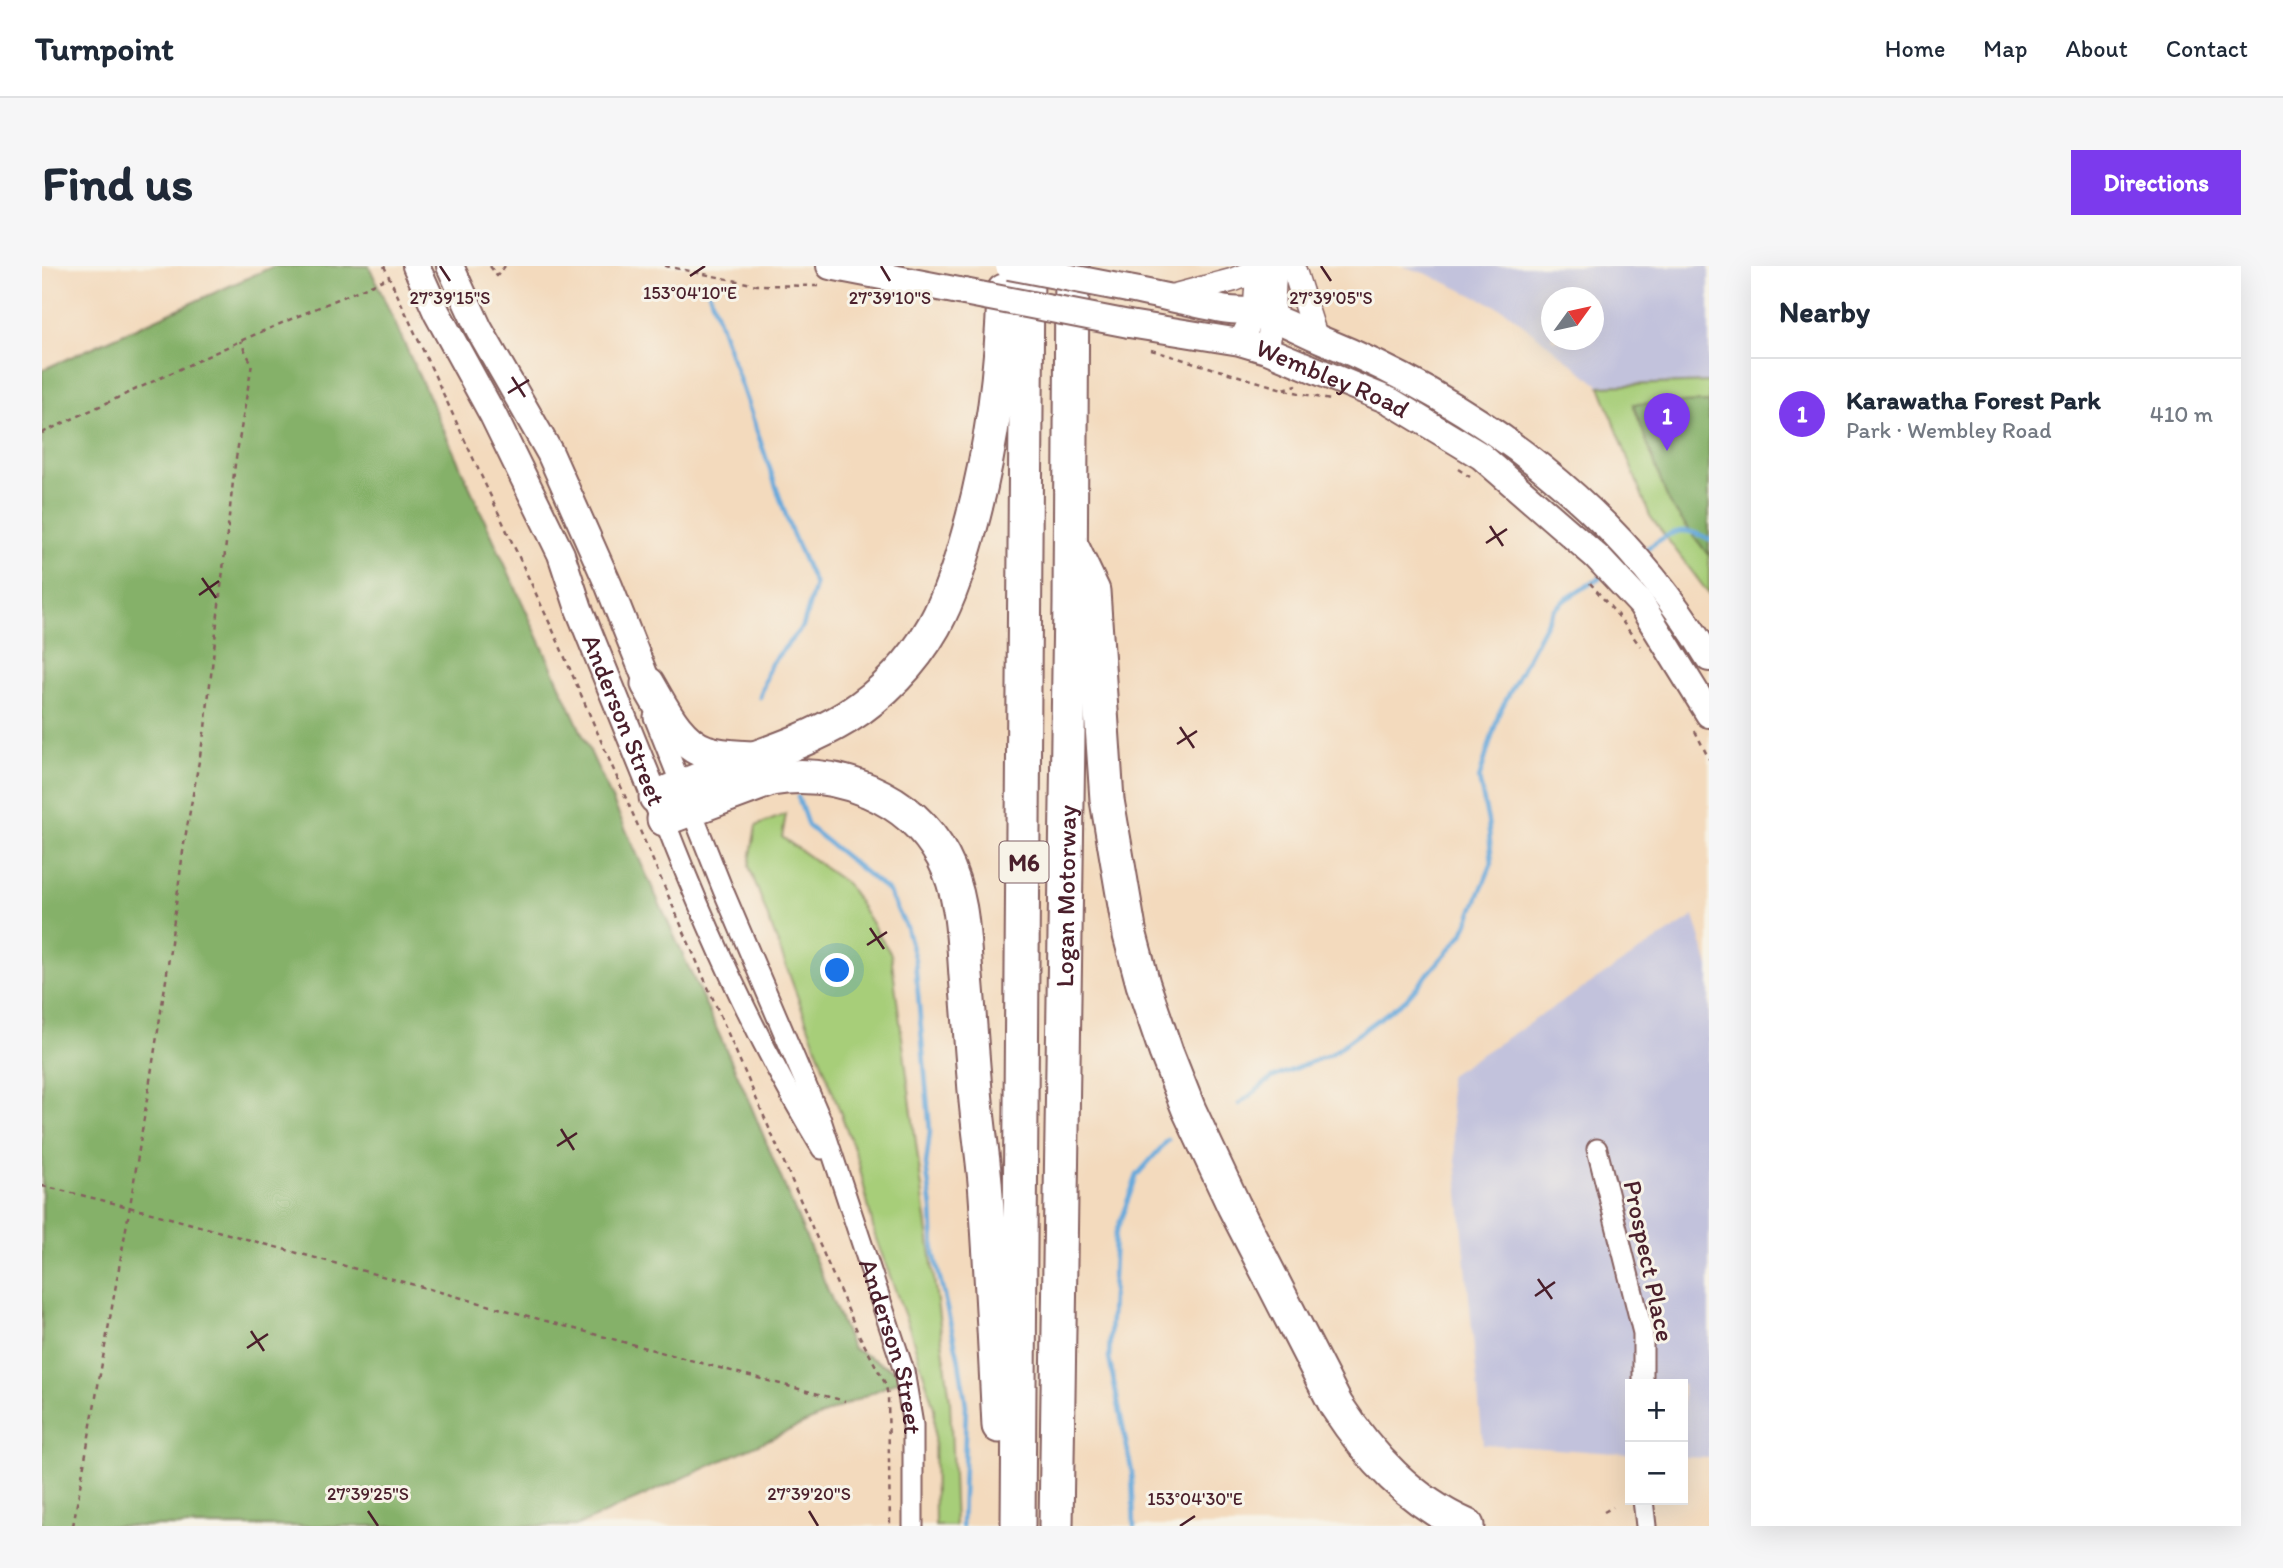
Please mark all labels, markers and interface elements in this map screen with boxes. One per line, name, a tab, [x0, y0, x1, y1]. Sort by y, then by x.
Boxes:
text: Turnpoint	[35, 29, 174, 68]
text: Home	[1885, 34, 1945, 63]
text: Map	[1983, 34, 2027, 63]
text: About	[2065, 34, 2128, 63]
text: Contact	[2166, 34, 2248, 63]
button: Directions	[2071, 150, 2241, 215]
text: Find us	[42, 153, 193, 212]
text: 153°04'10"E	[643, 282, 737, 304]
text: 27°39'15"S	[410, 287, 490, 309]
text: 27°39'10"S	[849, 287, 931, 309]
text: 27°39'05"S	[1289, 287, 1373, 309]
north arrow	[1541, 287, 1604, 350]
text: Nearby	[1779, 293, 1870, 330]
street label: Wembley Road	[1251, 331, 1415, 425]
text: Karawatha Forest Park	[1846, 384, 2101, 416]
pin: 1	[1644, 393, 1690, 451]
text: 1	[1797, 400, 1807, 428]
text: 410 m	[2150, 400, 2213, 428]
text: Park · Wembley Road	[1846, 416, 2052, 444]
street label: Anderson Street	[575, 629, 673, 810]
street label: Logan Motorway	[1048, 804, 1083, 988]
road number: M6	[1000, 842, 1048, 882]
your location	[820, 953, 854, 987]
street label: Prospect Place	[1616, 1177, 1682, 1345]
street label: Anderson Street	[852, 1254, 929, 1435]
map controls	[1625, 1379, 1688, 1505]
button: +	[1625, 1379, 1688, 1442]
button: −	[1625, 1442, 1688, 1505]
text: 27°39'25"S	[327, 1483, 409, 1505]
text: 27°39'20"S	[767, 1483, 851, 1505]
text: 153°04'30"E	[1147, 1488, 1243, 1510]

